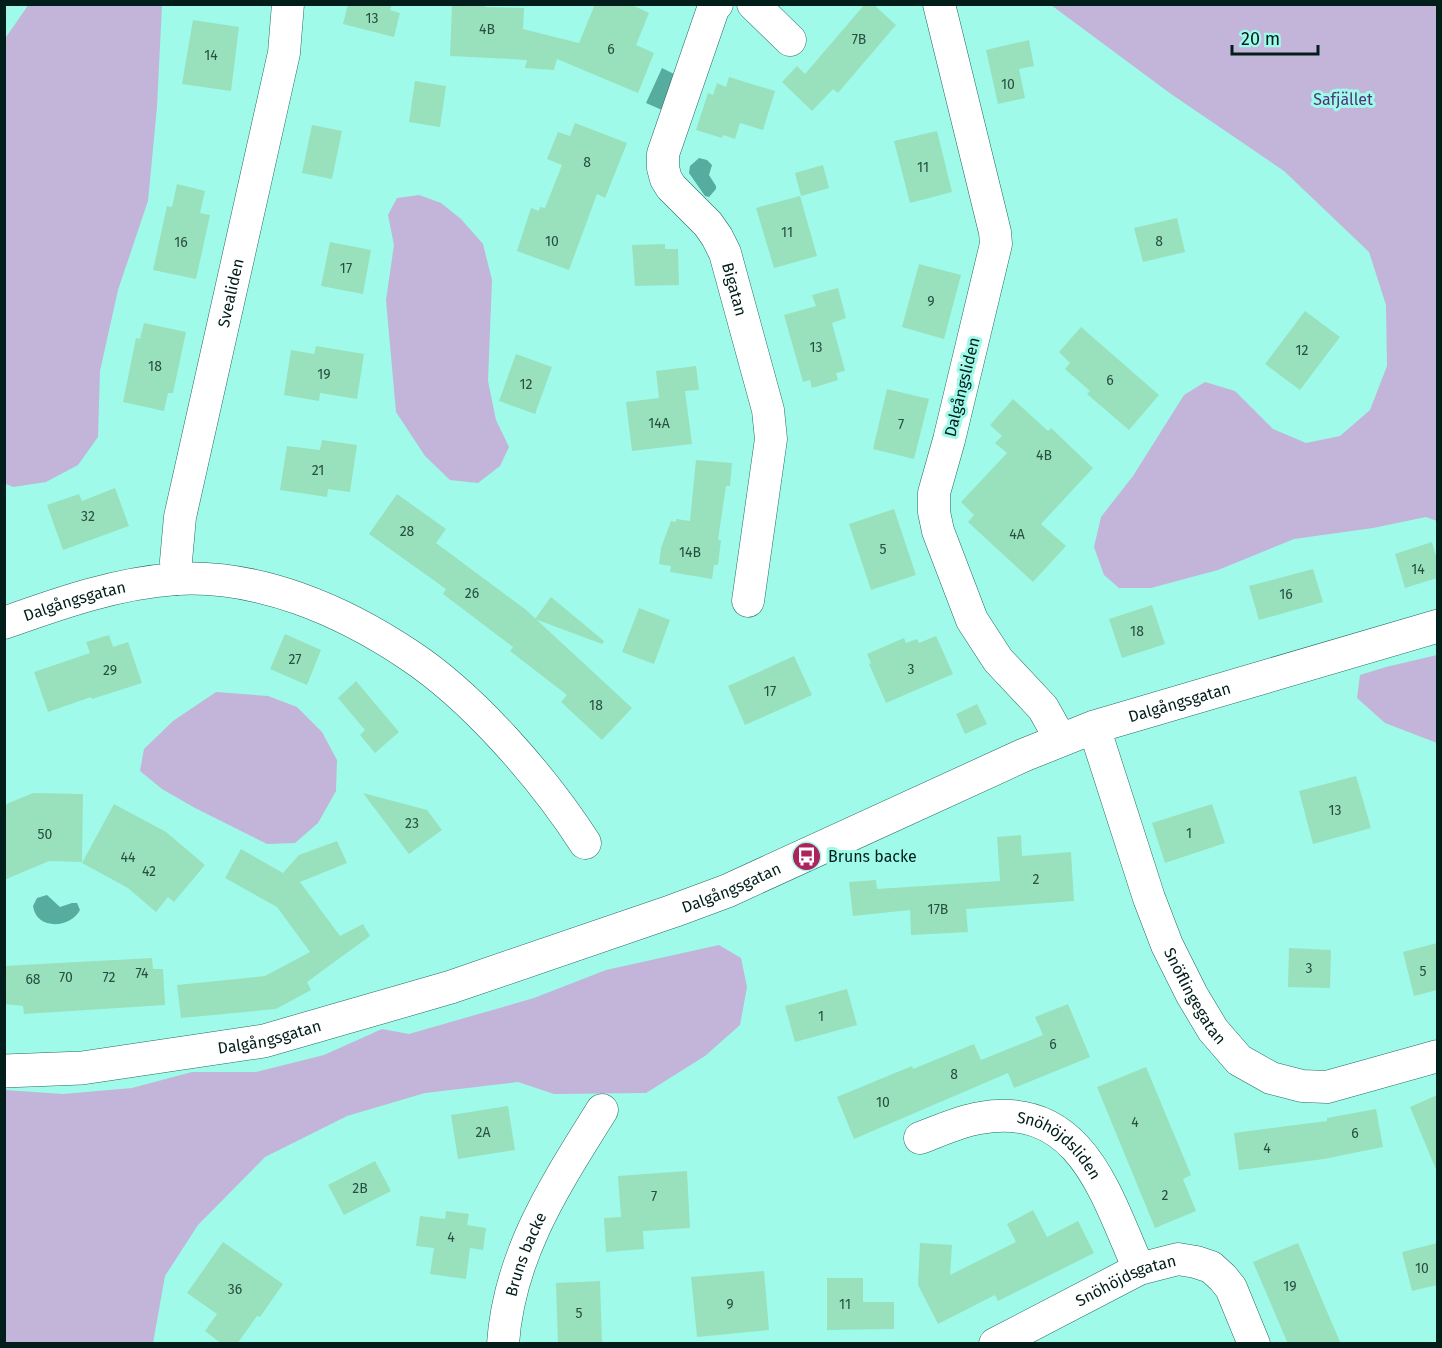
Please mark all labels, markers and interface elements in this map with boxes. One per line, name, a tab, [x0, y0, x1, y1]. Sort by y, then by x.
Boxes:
house number: 13	[365, 10, 379, 27]
scale bar	[1232, 18, 1318, 56]
house number: 4B	[479, 21, 495, 38]
text: 20 m	[1241, 28, 1280, 50]
house number: 7B	[852, 31, 866, 48]
house number: 6	[607, 41, 615, 58]
house number: 14	[204, 47, 218, 64]
house number: 10	[1001, 76, 1015, 93]
park label: Safjället	[1313, 90, 1373, 109]
house number: 8	[583, 154, 591, 171]
house number: 11	[917, 159, 929, 176]
house number: 11	[781, 224, 793, 241]
house number: 10	[545, 233, 559, 250]
house number: 8	[1155, 233, 1163, 250]
house number: 16	[174, 234, 188, 251]
street label: Svealiden	[213, 256, 247, 329]
house number: 17	[340, 260, 352, 277]
street label: Bigatan	[718, 260, 751, 318]
house number: 9	[927, 293, 935, 310]
street label: Dalgångsliden	[940, 335, 984, 439]
house number: 13	[809, 339, 823, 356]
house number: 12	[1296, 342, 1309, 359]
house number: 18	[148, 358, 162, 375]
house number: 19	[317, 366, 331, 383]
house number: 6	[1106, 372, 1114, 389]
house number: 12	[520, 376, 533, 393]
house number: 14A	[648, 415, 670, 432]
house number: 7	[898, 416, 904, 433]
house number: 4B	[1036, 447, 1052, 464]
house number: 21	[312, 462, 324, 479]
house number: 32	[81, 508, 95, 525]
house number: 28	[400, 523, 415, 540]
house number: 4A	[1009, 526, 1025, 543]
house number: 5	[879, 541, 887, 558]
house number: 14B	[679, 544, 701, 561]
house number: 14	[1411, 561, 1425, 578]
street label: Dalgångsgatan	[21, 577, 127, 625]
house number: 26	[465, 585, 479, 602]
house number: 16	[1279, 586, 1293, 603]
house number: 18	[1130, 623, 1144, 640]
house number: 27	[288, 651, 302, 668]
house number: 3	[908, 661, 915, 678]
house number: 29	[103, 662, 117, 679]
street label: Dalgångsgatan	[1126, 678, 1233, 726]
house number: 17	[764, 683, 776, 700]
house number: 18	[589, 697, 603, 714]
house number: 13	[1328, 802, 1342, 819]
house number: 23	[405, 815, 419, 832]
house number: 1	[1186, 825, 1192, 842]
house number: 50	[38, 826, 53, 843]
bus stop icon: Bruns backe	[791, 840, 823, 872]
place label: Bruns backe	[828, 847, 917, 866]
house number: 44	[121, 849, 136, 866]
street label: Dalgångsgatan	[679, 858, 784, 917]
house number: 42	[142, 863, 156, 880]
house number: 2	[1033, 871, 1040, 888]
house number: 17B	[928, 901, 948, 918]
street label: Snöflingegatan	[1160, 944, 1230, 1048]
house number: 3	[1306, 960, 1313, 977]
house number: 5	[1419, 963, 1427, 980]
house number: 74	[135, 965, 149, 982]
house number: 70	[59, 969, 73, 986]
house number: 72	[103, 969, 116, 986]
house number: 68	[25, 971, 41, 988]
house number: 1	[818, 1008, 824, 1025]
street label: Dalgångsgatan	[216, 1016, 323, 1057]
house number: 6	[1049, 1036, 1057, 1053]
house number: 8	[950, 1066, 958, 1083]
house number: 10	[876, 1094, 890, 1111]
street label: Snöhöjdsliden	[1016, 1107, 1105, 1183]
house number: 4	[1131, 1114, 1139, 1131]
house number: 2A	[476, 1124, 490, 1141]
house number: 6	[1351, 1125, 1359, 1142]
house number: 4	[1263, 1140, 1271, 1157]
house number: 2B	[352, 1180, 368, 1197]
house number: 2	[1162, 1187, 1169, 1204]
house number: 7	[651, 1188, 657, 1205]
street label: Bruns backe	[501, 1209, 550, 1298]
house number: 4	[447, 1229, 455, 1246]
street label: Snöhöjdsgatan	[1072, 1250, 1178, 1310]
house number: 10	[1415, 1260, 1429, 1277]
house number: 19	[1283, 1278, 1297, 1295]
house number: 36	[228, 1281, 242, 1298]
house number: 9	[726, 1296, 734, 1313]
house number: 11	[839, 1296, 851, 1313]
house number: 5	[575, 1305, 583, 1322]

